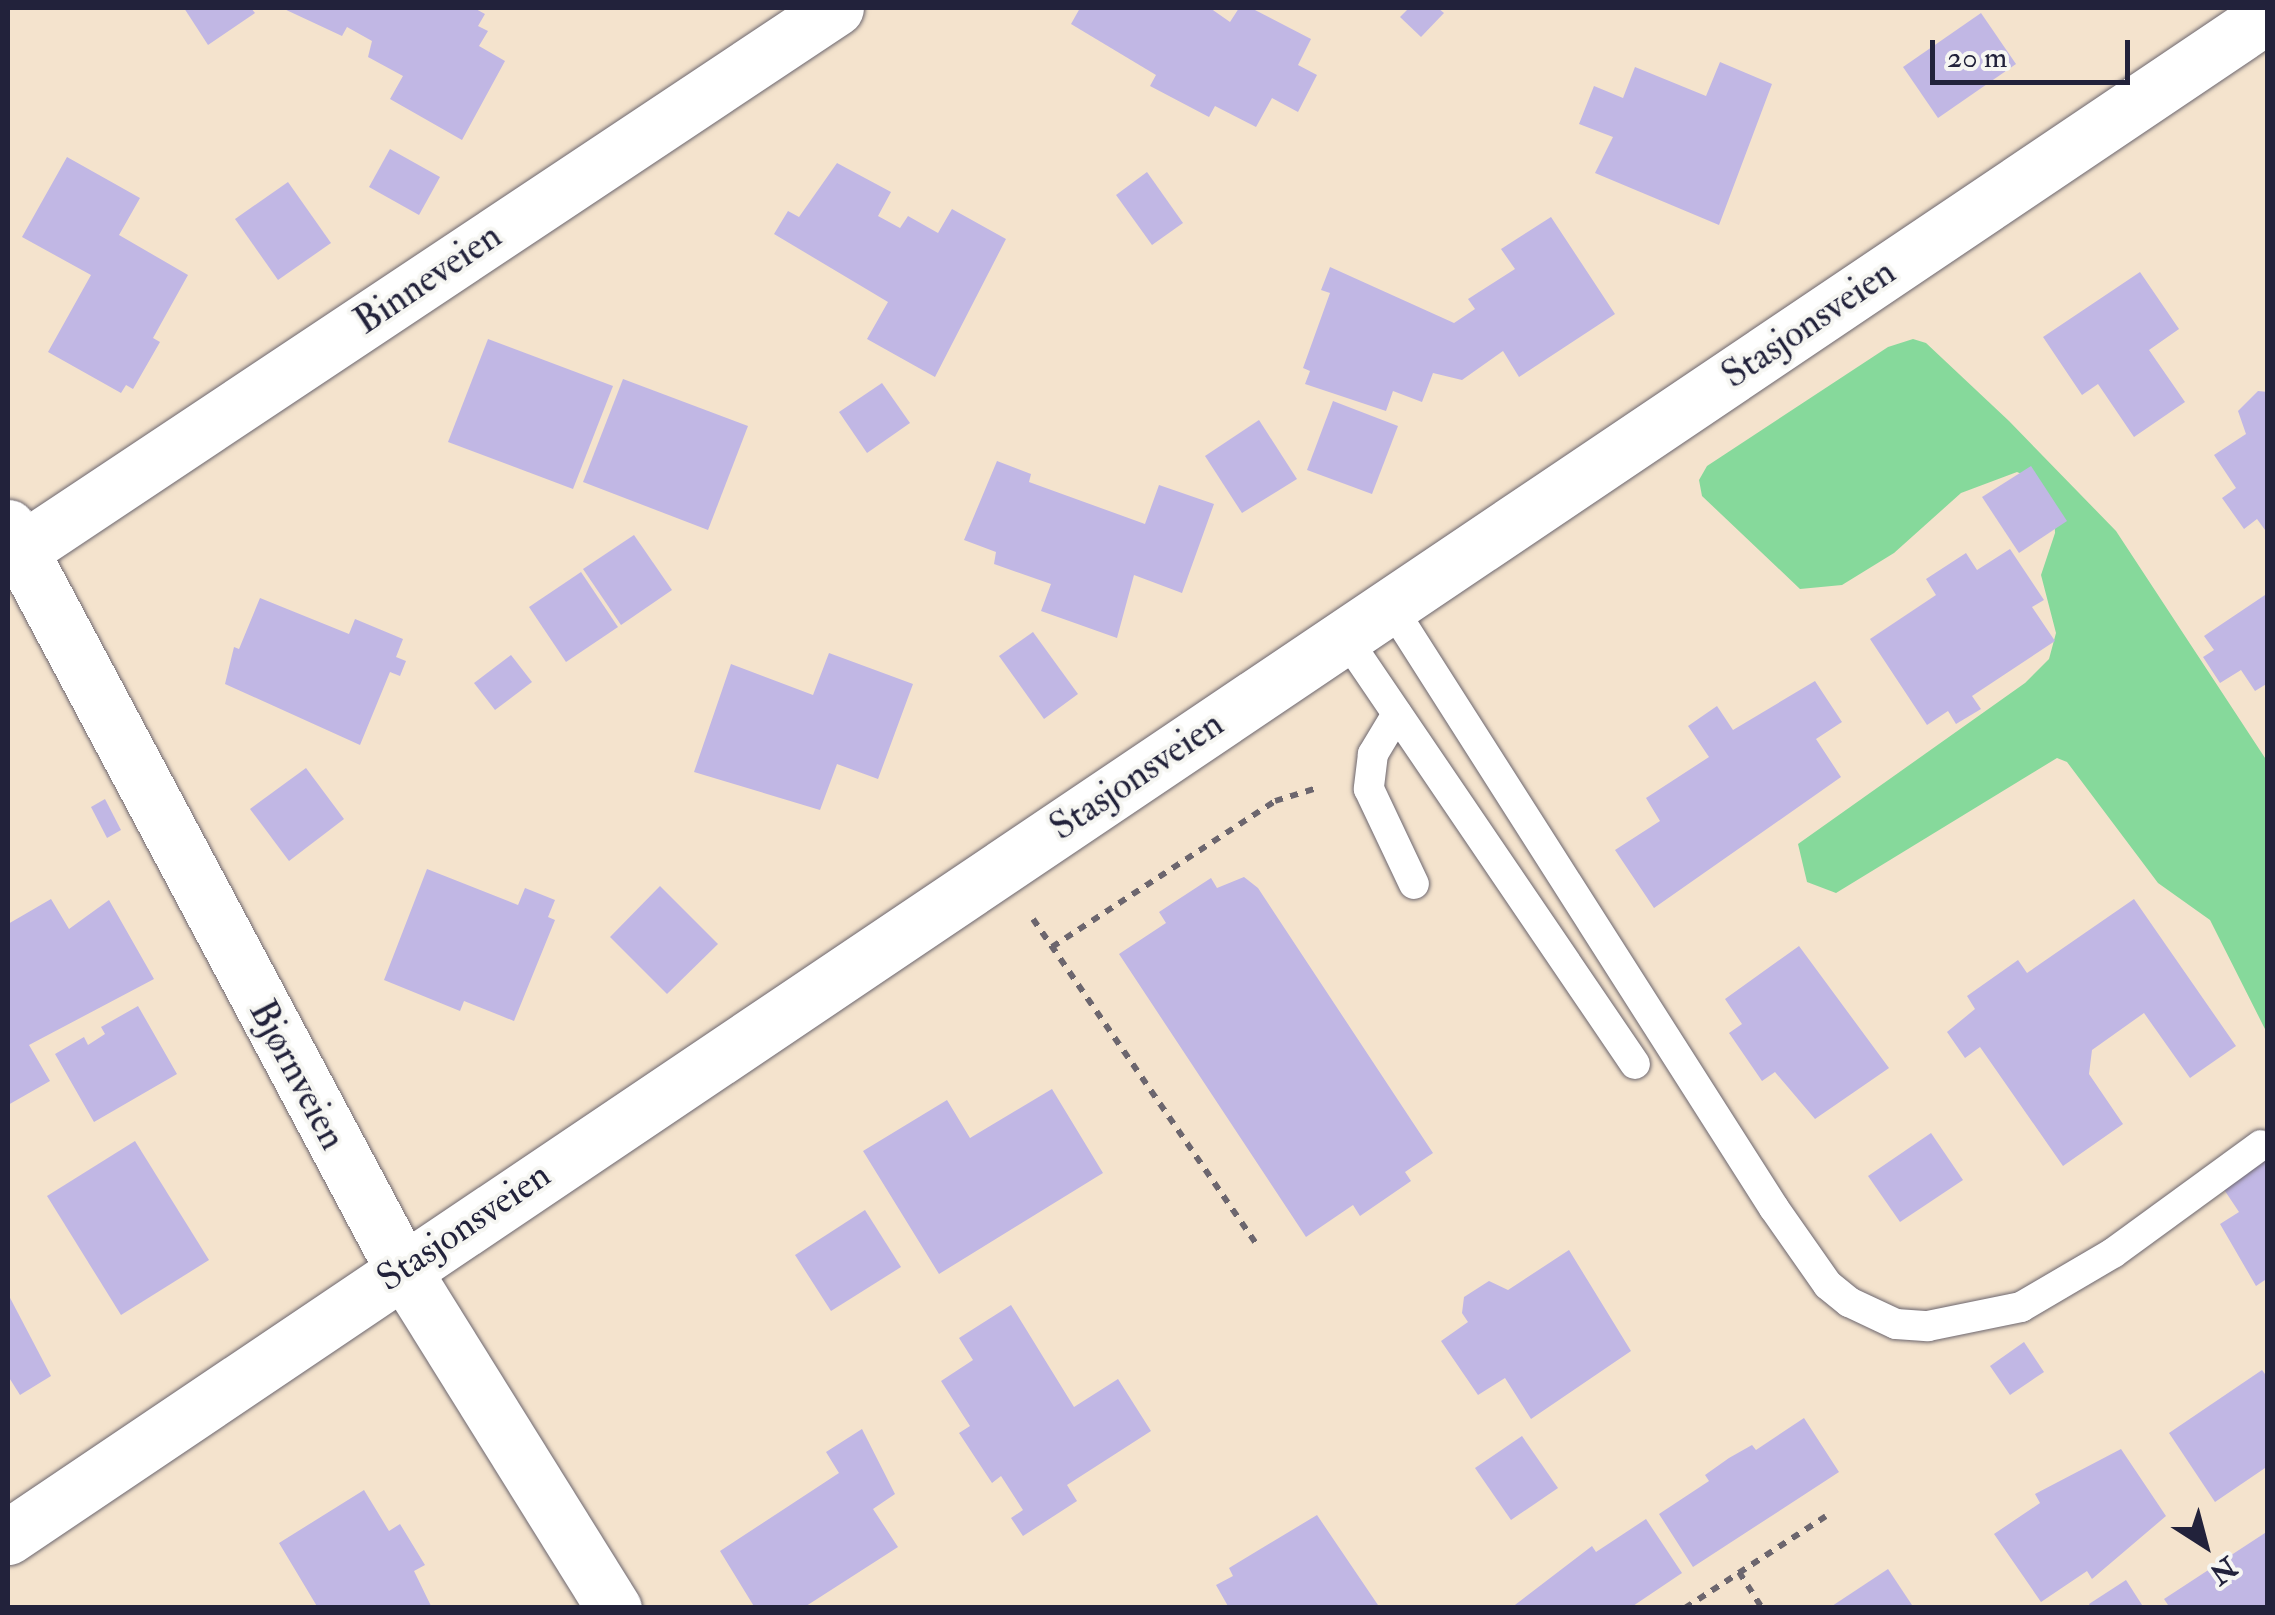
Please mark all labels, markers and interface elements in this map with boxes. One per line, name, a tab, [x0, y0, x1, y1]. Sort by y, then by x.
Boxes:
scale bar	[1935, 20, 2135, 82]
text: 20 m	[1947, 39, 2007, 76]
street label: Binneveien	[346, 213, 510, 345]
street label: Stasjonsveien	[1714, 249, 1904, 399]
street label: Stasjonsveien	[1042, 701, 1232, 851]
street label: Bjørnveien	[239, 993, 355, 1157]
street label: Stasjonsveien	[369, 1152, 559, 1302]
north arrow	[2155, 1495, 2255, 1595]
text: N	[2203, 1548, 2243, 1591]

